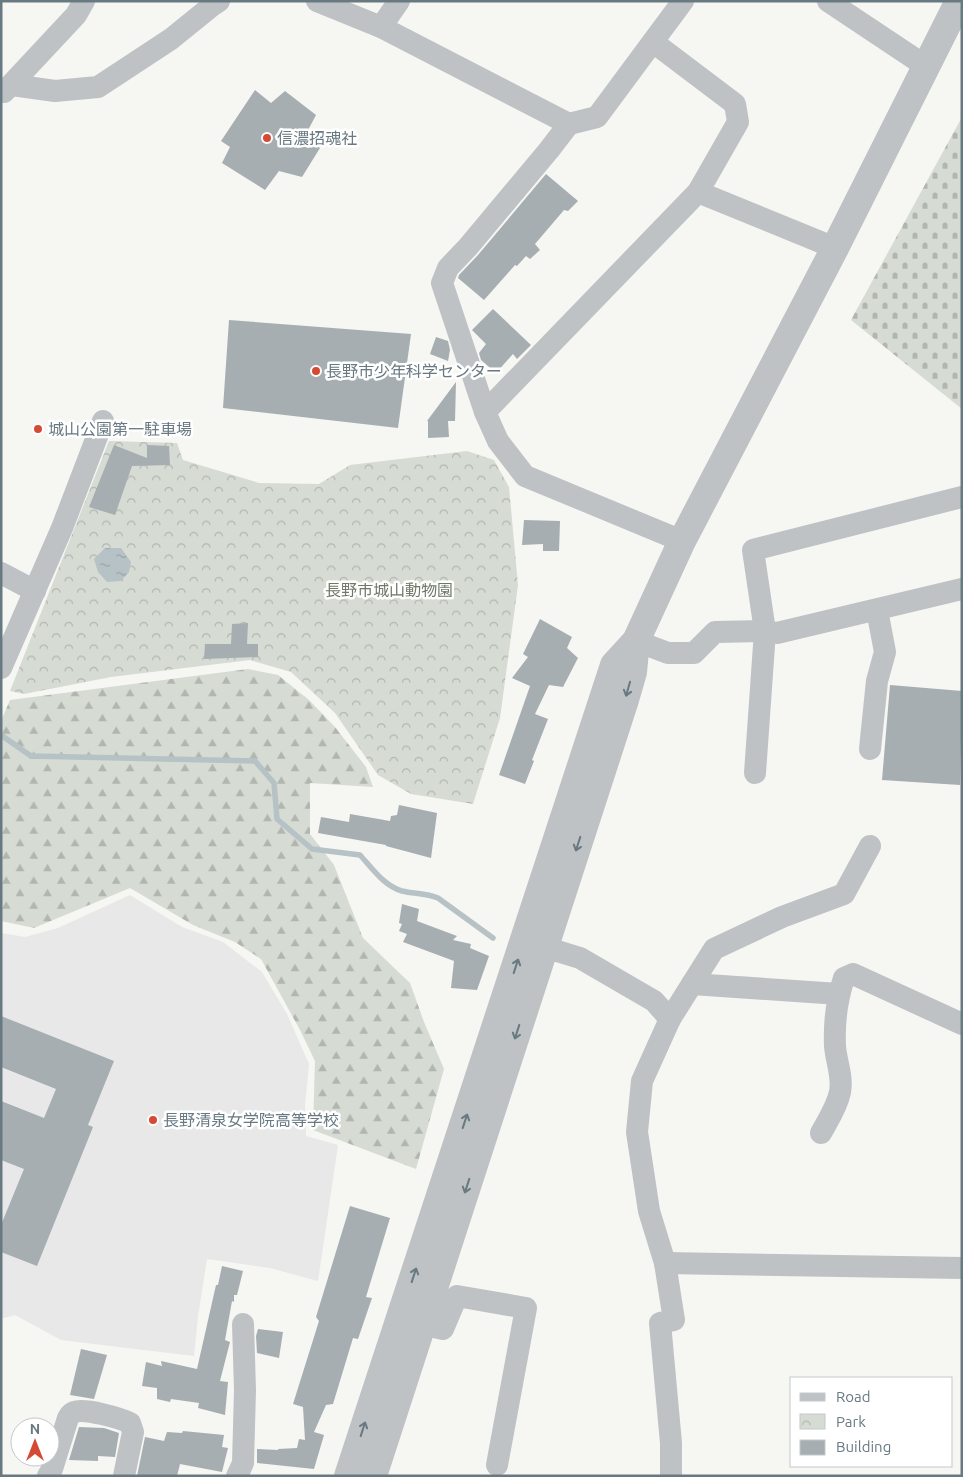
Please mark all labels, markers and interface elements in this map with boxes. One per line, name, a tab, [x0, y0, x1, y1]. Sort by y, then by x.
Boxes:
place label: 信濃招魂社	[277, 129, 357, 147]
marker: 信濃招魂社	[261, 132, 273, 144]
place label: 長野市少年科学センター	[326, 362, 502, 380]
marker: 長野市少年科学センター	[310, 365, 322, 377]
place label: 城山公園第一駐車場	[48, 420, 192, 438]
marker: 城山公園第一駐車場	[32, 423, 44, 435]
park label: 長野市城山動物園	[325, 581, 453, 599]
one-way arrow	[623, 681, 632, 697]
one-way arrow	[572, 835, 582, 851]
one-way arrow	[512, 959, 521, 975]
one-way arrow	[511, 1023, 521, 1039]
place label: 長野清泉女学院高等学校	[163, 1111, 339, 1129]
one-way arrow	[461, 1113, 471, 1129]
marker: 長野清泉女学院高等学校	[147, 1114, 159, 1126]
one-way arrow	[461, 1178, 471, 1194]
one-way arrow	[410, 1267, 420, 1283]
legend	[790, 1377, 953, 1467]
text: Road	[836, 1388, 871, 1405]
text: Park	[836, 1413, 866, 1430]
north arrow	[10, 1417, 60, 1467]
text: N	[30, 1421, 40, 1437]
one-way arrow	[359, 1422, 369, 1438]
text: Building	[836, 1438, 891, 1455]

